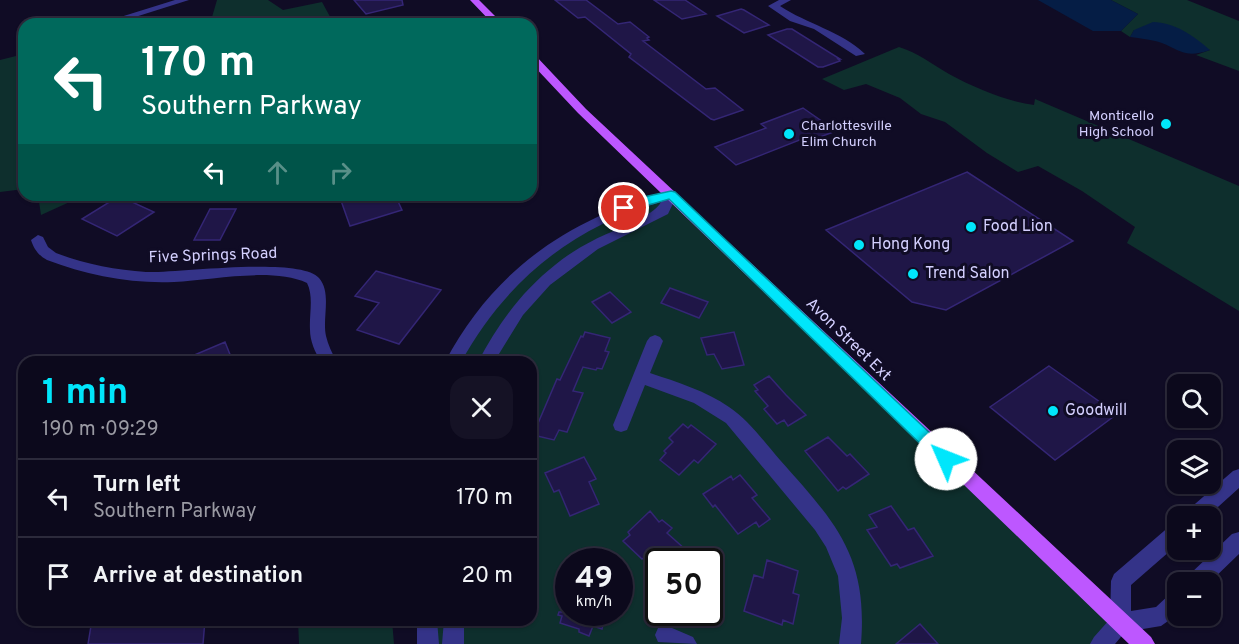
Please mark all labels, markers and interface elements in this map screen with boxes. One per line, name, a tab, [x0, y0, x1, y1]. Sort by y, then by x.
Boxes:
text: 170 m	[141, 38, 255, 91]
icon: left	[42, 42, 120, 120]
text: Southern Parkway	[141, 90, 362, 124]
place label: Monticello High School	[1079, 108, 1154, 141]
marker: Monticello High School	[1159, 117, 1173, 131]
place label: Charlottesville Elim Church	[801, 118, 892, 151]
marker: Charlottesville Elim Church	[782, 127, 796, 141]
icon: left	[198, 156, 231, 189]
icon: ahead	[261, 156, 294, 189]
icon: right	[324, 156, 357, 189]
pin	[598, 182, 649, 233]
icon: arrive	[607, 191, 640, 224]
place label: Food Lion	[983, 217, 1053, 237]
marker: Food Lion	[964, 220, 978, 234]
place label: Hong Kong	[871, 235, 950, 255]
marker: Hong Kong	[852, 238, 866, 252]
street label: Five Springs Road	[148, 244, 278, 268]
place label: Trend Salon	[925, 264, 1010, 284]
marker: Trend Salon	[906, 267, 920, 281]
street label: Avon Street Ext	[801, 294, 895, 386]
text: 1 min	[42, 371, 128, 417]
map controls	[1167, 374, 1221, 626]
button: search	[1167, 374, 1221, 428]
button: close	[450, 376, 513, 439]
place label: Goodwill	[1065, 401, 1127, 421]
marker: Goodwill	[1046, 404, 1060, 418]
text: 190 m · 09:29	[42, 417, 159, 443]
position arrow	[914, 427, 978, 491]
button: layers	[1167, 440, 1221, 494]
text: Turn left	[93, 472, 181, 499]
icon: left	[42, 482, 75, 515]
text: 170 m	[456, 485, 513, 512]
text: Southern Parkway	[93, 499, 257, 525]
button: +	[1167, 506, 1221, 560]
speed limit sign: 50	[645, 548, 723, 626]
icon: arrive	[42, 560, 75, 593]
text: 49	[575, 561, 613, 598]
text: Arrive at destination	[93, 563, 303, 590]
text: 20 m	[462, 563, 513, 590]
button: −	[1167, 572, 1221, 626]
text: km/h	[576, 593, 612, 612]

